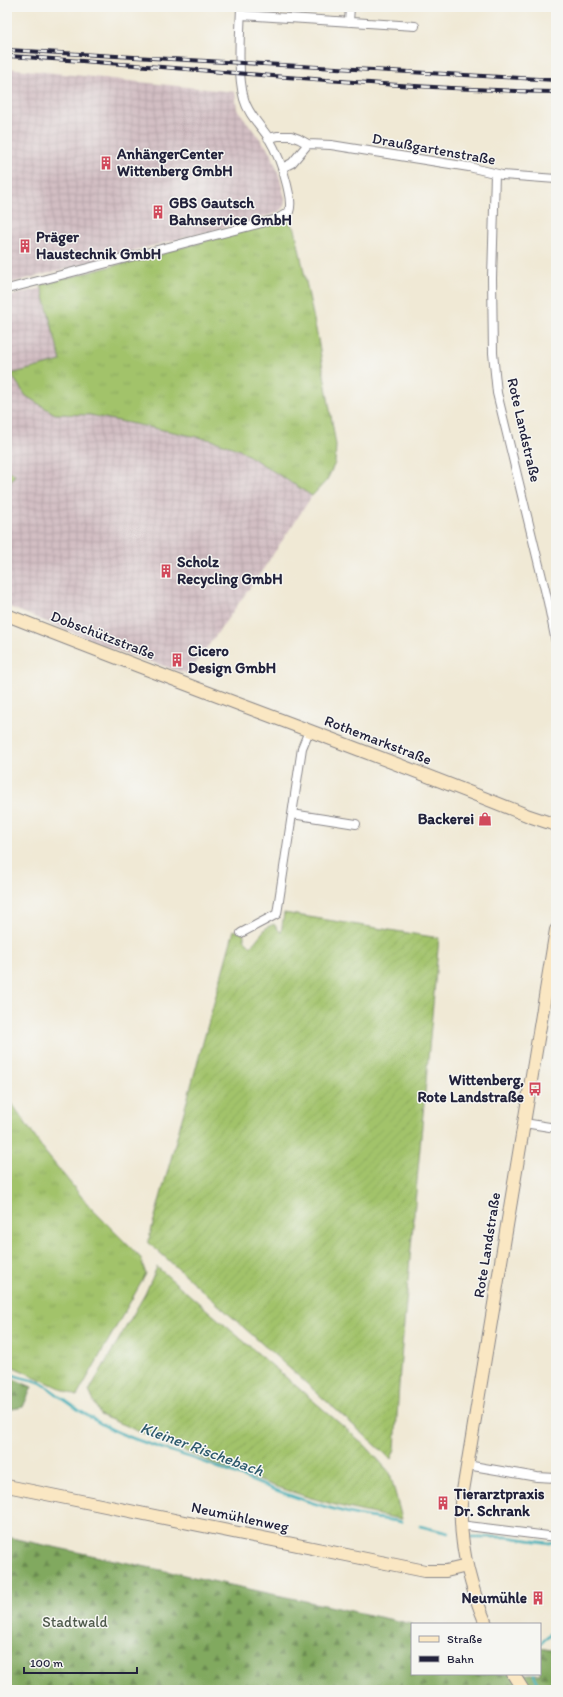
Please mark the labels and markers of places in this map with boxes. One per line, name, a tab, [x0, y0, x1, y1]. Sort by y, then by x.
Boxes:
place label: AnhängerCenter Wittenberg GmbH	[116, 145, 233, 181]
building icon: AnhängerCenter Wittenberg GmbH	[98, 155, 114, 171]
place label: GBS Gautsch Bahnservice GmbH	[169, 194, 292, 229]
building icon: GBS Gautsch Bahnservice GmbH	[150, 204, 166, 220]
place label: Präger Haustechnik GmbH	[36, 228, 161, 263]
building icon: Präger Haustechnik GmbH	[17, 238, 33, 254]
place label: Scholz Recycling GmbH	[177, 553, 283, 589]
building icon: Scholz Recycling GmbH	[158, 563, 174, 579]
place label: Cicero Design GmbH	[188, 642, 276, 678]
building icon: Cicero Design GmbH	[169, 652, 185, 668]
place label: Backerei	[418, 810, 474, 828]
shop icon: Backerei	[477, 811, 493, 827]
place label: Wittenberg, Rote Landstraße	[417, 1071, 524, 1106]
bus stop icon: Wittenberg, Rote Landstraße	[527, 1081, 543, 1097]
place label: Tierarztpraxis Dr. Schrank	[453, 1485, 545, 1520]
building icon: Tierarztpraxis Dr. Schrank	[435, 1495, 451, 1511]
place label: Neumühle	[461, 1589, 527, 1607]
building icon: Neumühle	[530, 1590, 546, 1606]

